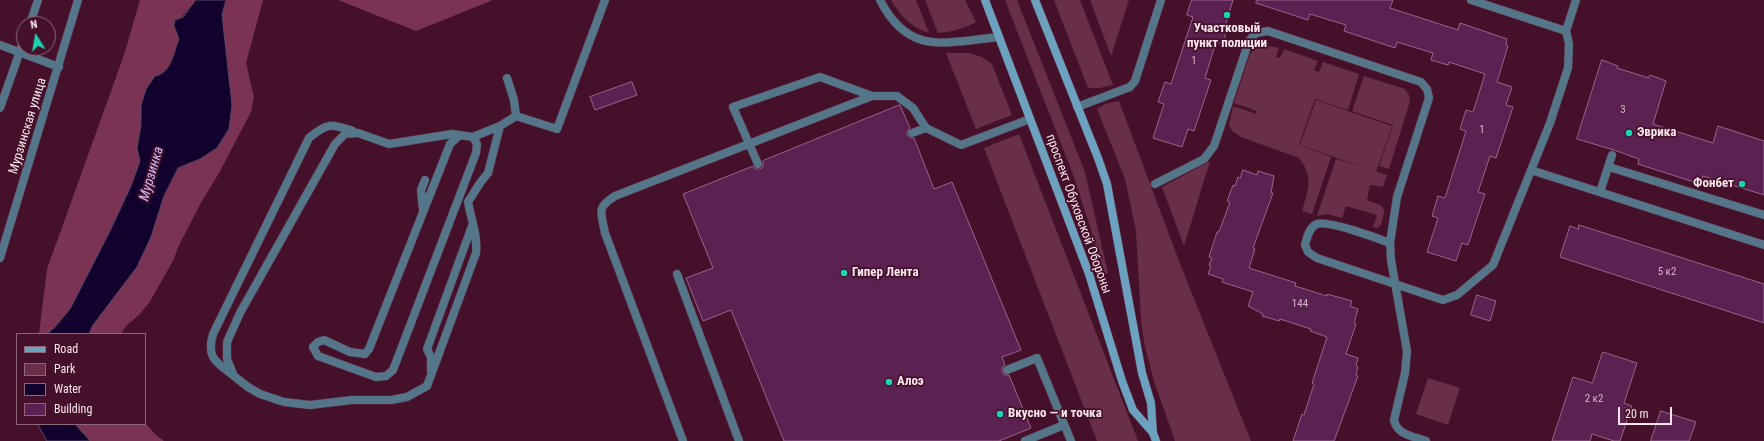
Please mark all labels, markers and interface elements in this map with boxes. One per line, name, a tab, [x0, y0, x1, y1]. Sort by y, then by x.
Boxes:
marker: Участковый пункт полиции	[1222, 10, 1232, 20]
north arrow	[16, 16, 56, 56]
text: N	[29, 18, 38, 32]
place label: Участковый пункт полиции	[1187, 21, 1267, 52]
house number: 1	[1191, 54, 1197, 68]
street label: Мурзинская улица	[6, 76, 50, 176]
house number: 3	[1620, 103, 1626, 117]
house number: 1	[1479, 123, 1485, 137]
place label: Эврика	[1637, 125, 1676, 141]
marker: Эврика	[1624, 128, 1634, 138]
street label: проспект Обуховской Обороны	[1042, 132, 1114, 296]
water label: Мурзинка	[136, 145, 168, 203]
place label: Фонбет	[1693, 176, 1734, 192]
marker: Фонбет	[1737, 179, 1747, 189]
place label: Гипер Лента	[852, 265, 919, 281]
house number: 5 к2	[1658, 265, 1676, 279]
marker: Гипер Лента	[839, 268, 849, 278]
house number: 144	[1292, 297, 1308, 311]
legend	[16, 333, 146, 425]
text: Road	[54, 342, 78, 356]
text: Park	[54, 362, 75, 376]
place label: Алоэ	[897, 374, 924, 390]
marker: Алоэ	[884, 377, 894, 387]
text: Water	[54, 382, 82, 396]
house number: 2 к2	[1585, 392, 1603, 406]
scale bar	[1620, 399, 1674, 425]
text: Building	[54, 402, 92, 416]
place label: Вкусно — и точка	[1008, 406, 1102, 422]
text: 20 m	[1625, 407, 1649, 421]
marker: Вкусно — и точка	[995, 409, 1005, 419]

